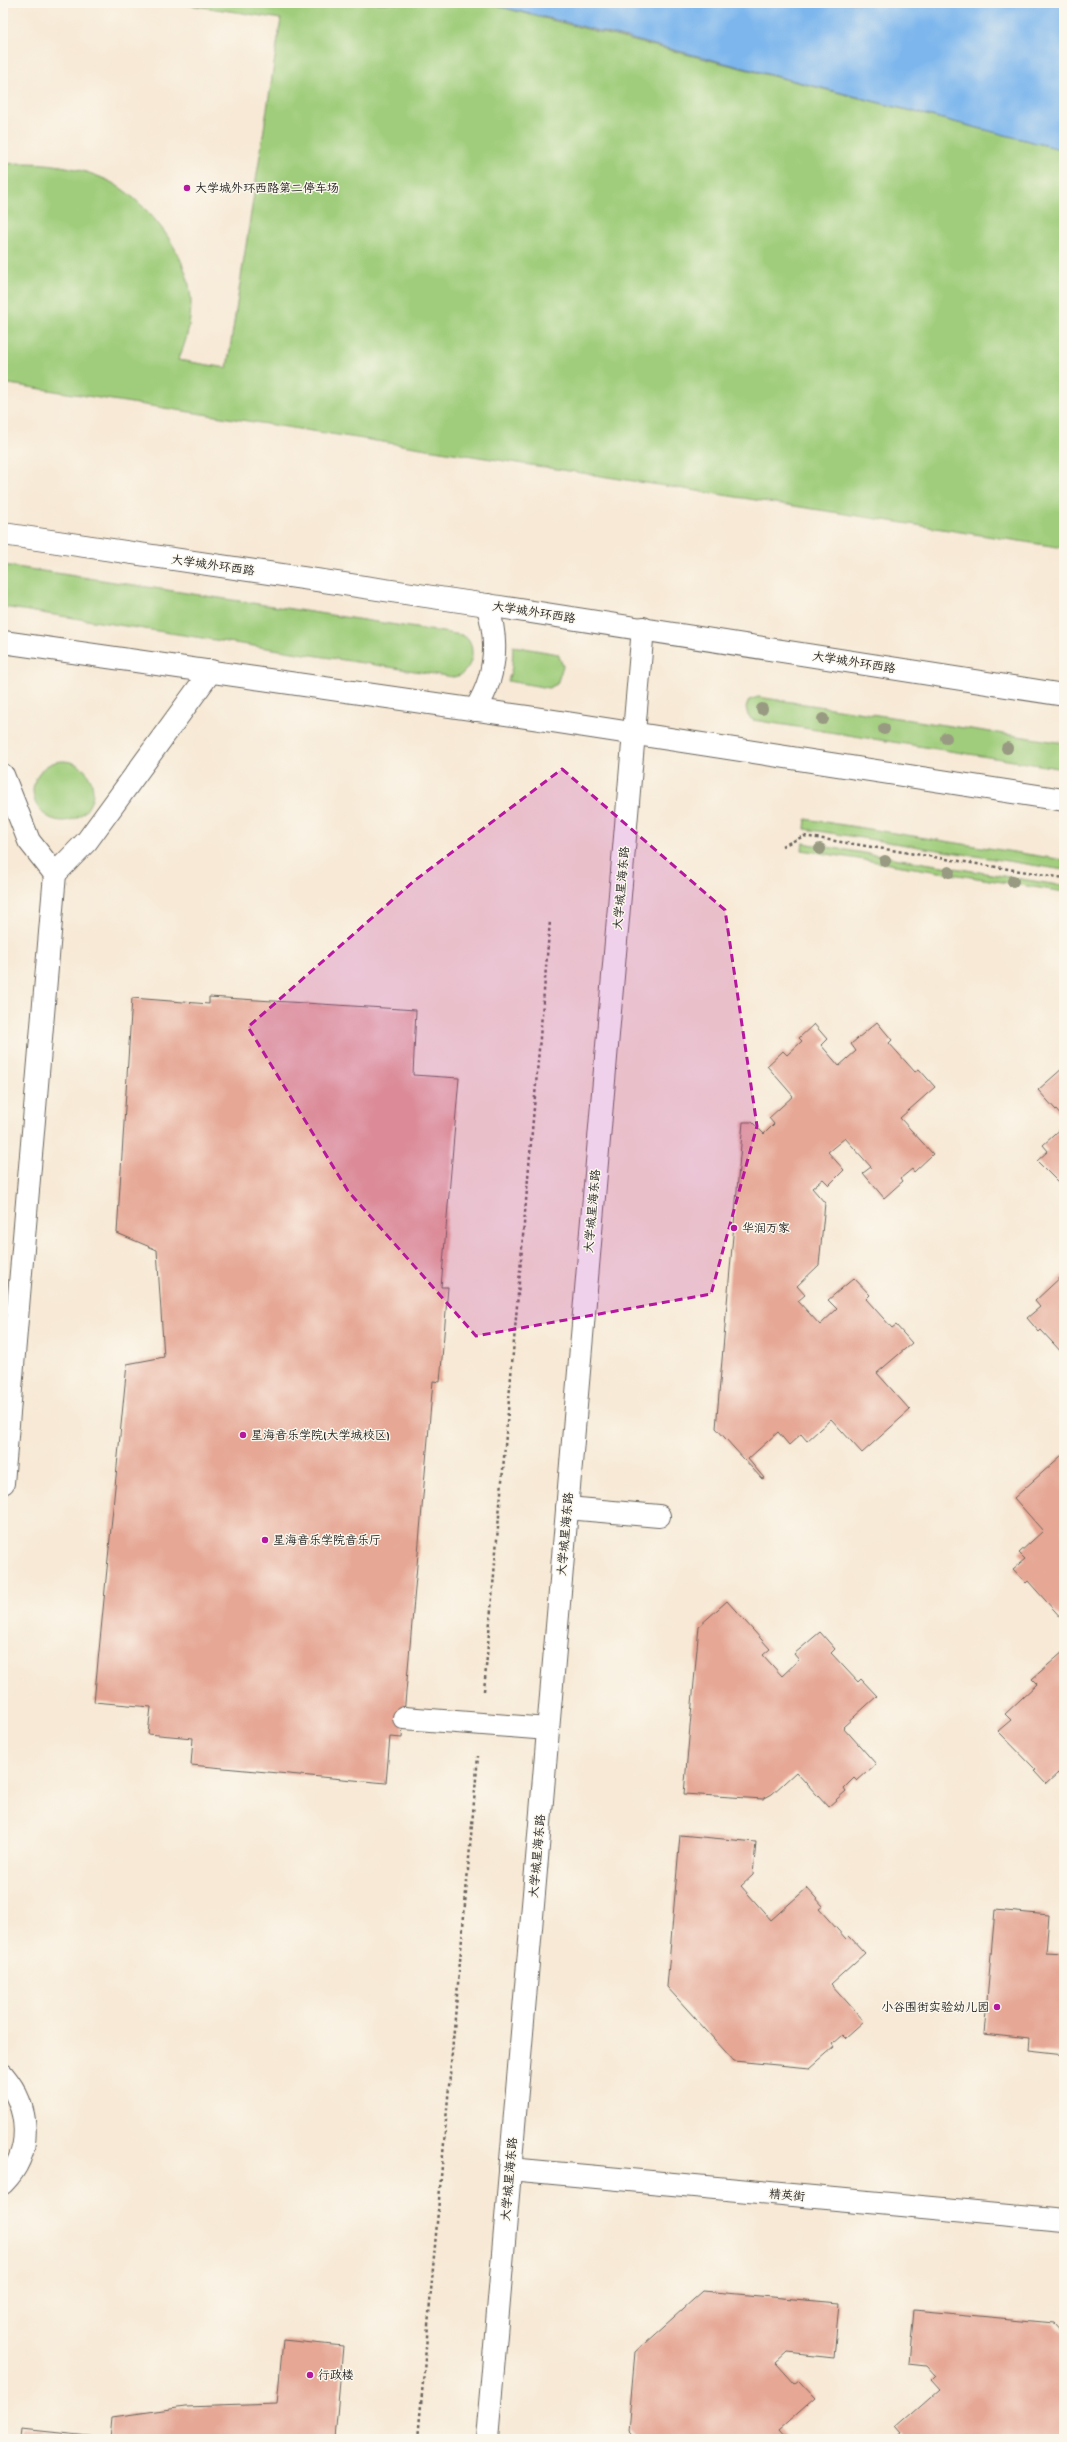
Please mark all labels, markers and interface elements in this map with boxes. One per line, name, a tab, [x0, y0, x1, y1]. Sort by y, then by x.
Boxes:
place label: 大学城外环西路第二停车场	[195, 182, 339, 197]
marker: 大学城外环西路第二停车场	[182, 183, 192, 193]
street label: 大学城外环西路	[170, 553, 255, 580]
street label: 大学城外环西路	[491, 600, 576, 627]
street label: 大学城外环西路	[811, 650, 896, 677]
street label: 大学城星海东路	[611, 846, 634, 931]
street label: 大学城星海东路	[582, 1169, 605, 1254]
place label: 华润万家	[742, 1222, 790, 1237]
marker: 华润万家	[729, 1223, 739, 1233]
place label: 星海音乐学院(大学城校区)	[251, 1428, 390, 1444]
marker: 星海音乐学院(大学城校区)	[238, 1430, 248, 1440]
street label: 大学城星海东路	[555, 1492, 578, 1577]
place label: 星海音乐学院音乐厅	[273, 1533, 381, 1549]
marker: 星海音乐学院音乐厅	[260, 1535, 270, 1545]
street label: 大学城星海东路	[527, 1814, 550, 1899]
place label: 小谷围街实验幼儿园	[881, 2001, 989, 2016]
marker: 小谷围街实验幼儿园	[992, 2002, 1002, 2012]
street label: 大学城星海东路	[499, 2137, 522, 2222]
street label: 精英街	[768, 2187, 805, 2206]
place label: 行政楼	[318, 2369, 354, 2384]
marker: 行政楼	[305, 2370, 315, 2380]

